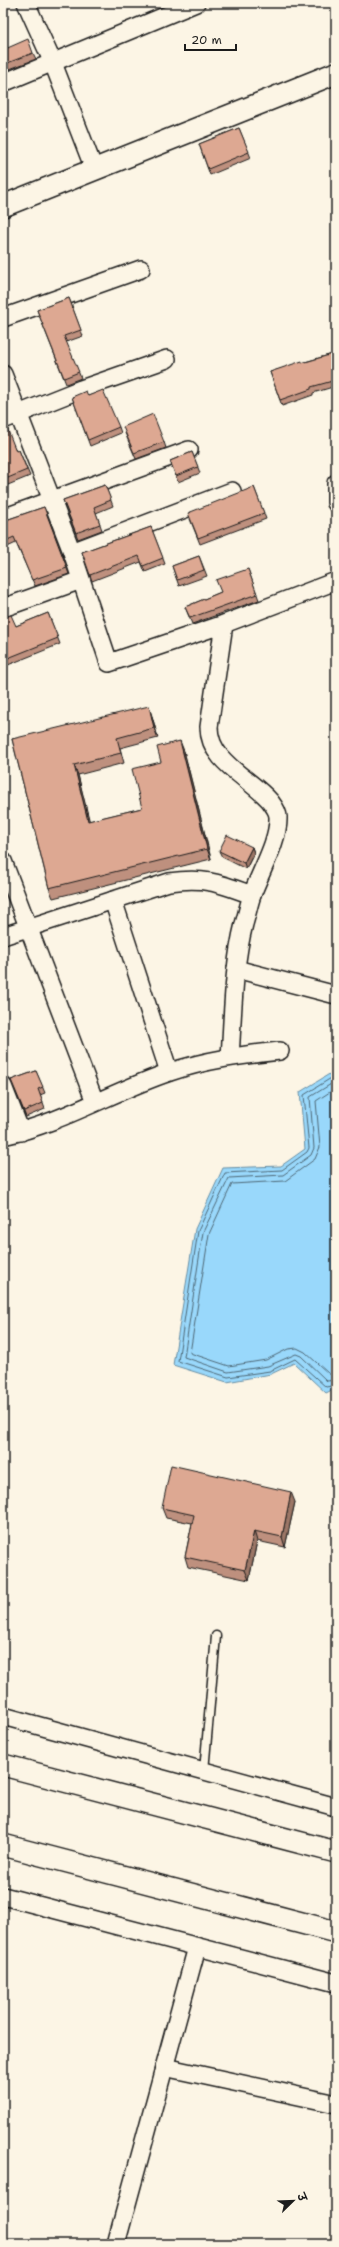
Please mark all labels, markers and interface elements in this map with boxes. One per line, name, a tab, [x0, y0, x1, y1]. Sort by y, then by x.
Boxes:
scale bar	[185, 26, 236, 52]
text: 20 m	[191, 32, 222, 48]
north arrow	[273, 2181, 313, 2221]
text: उ	[293, 2190, 311, 2205]

